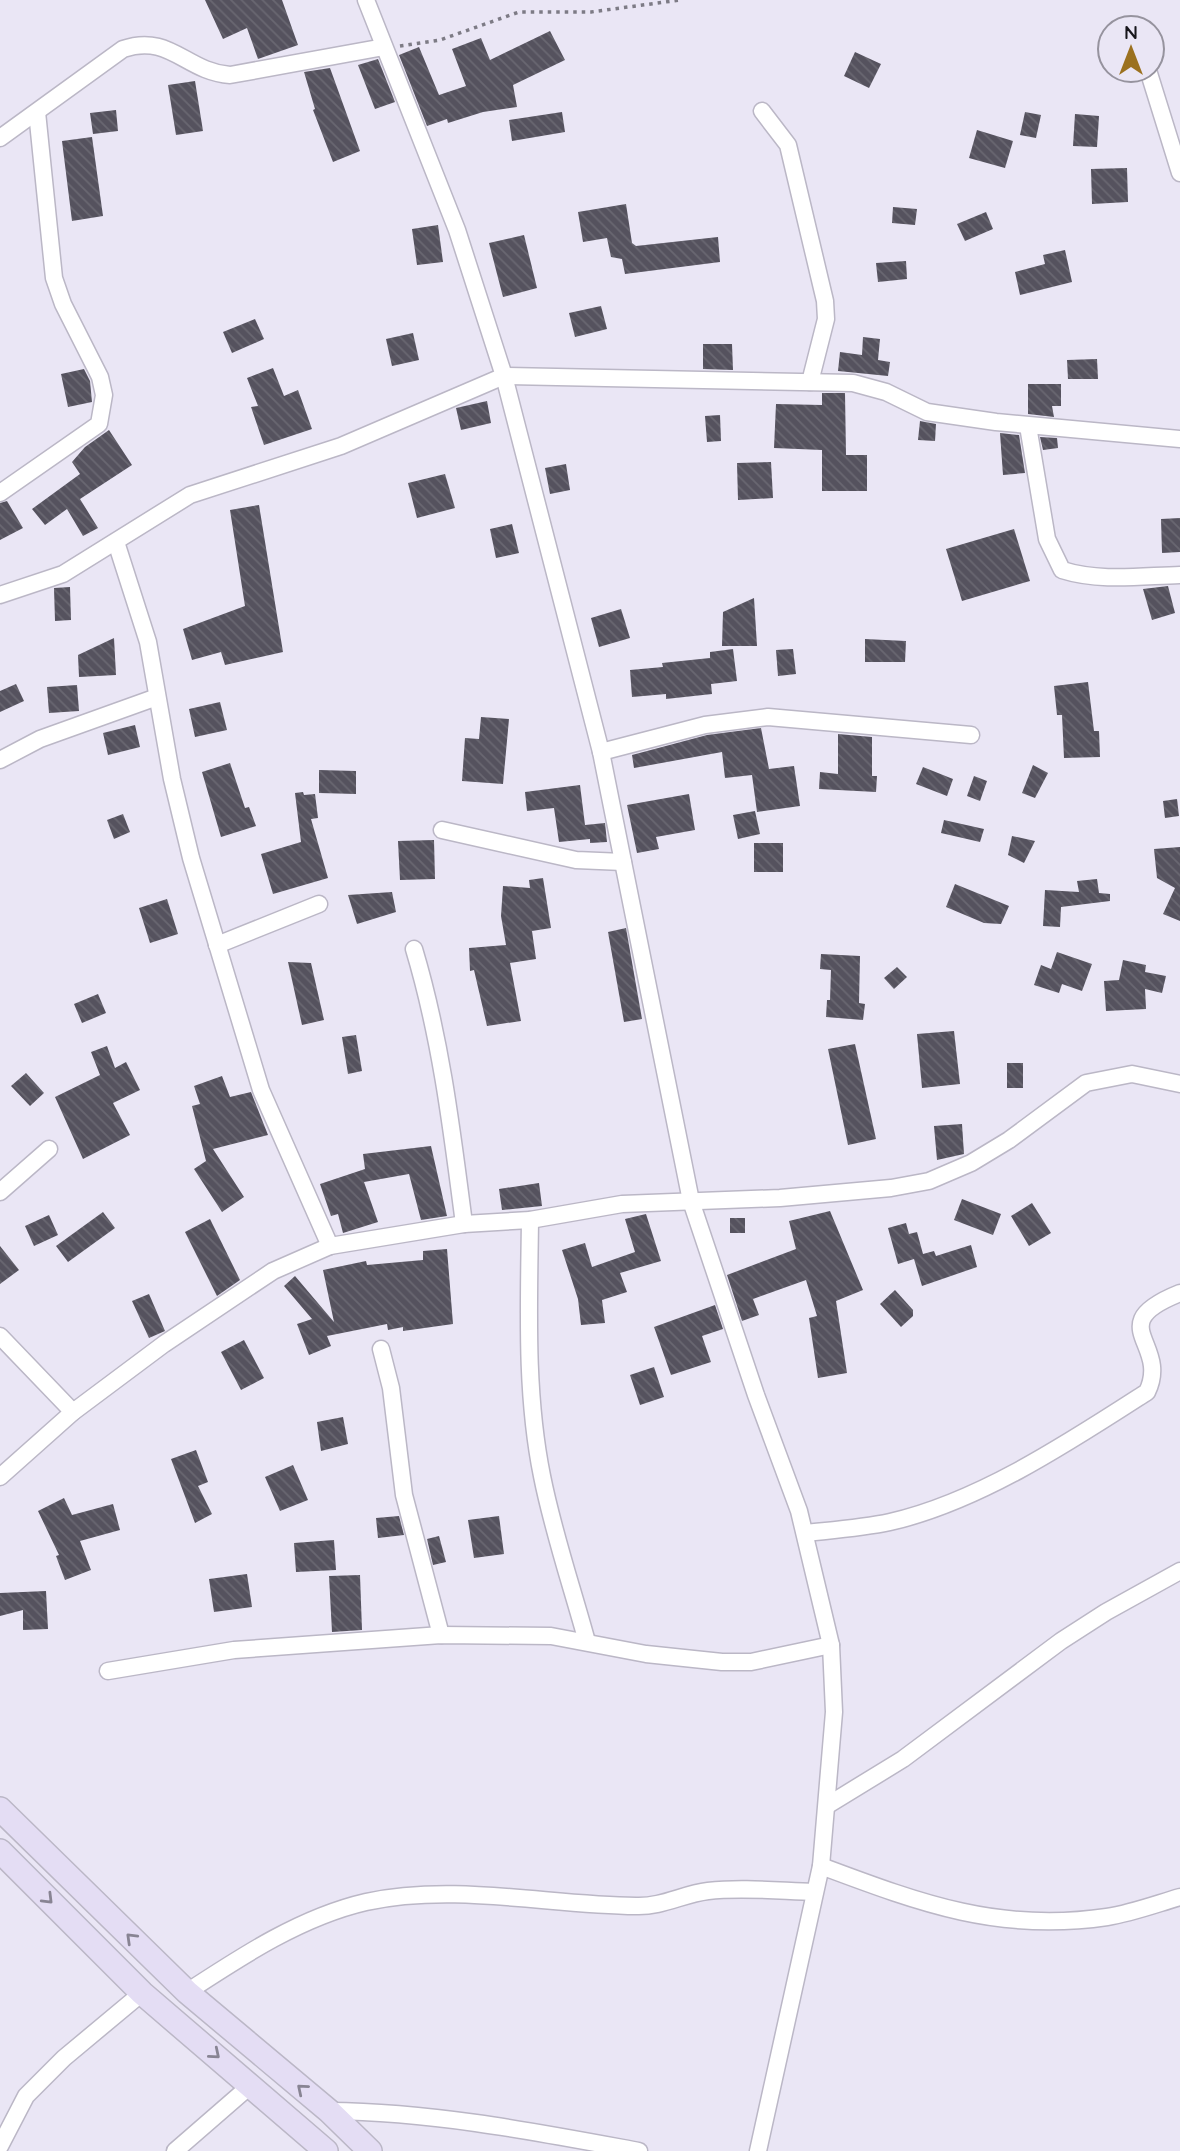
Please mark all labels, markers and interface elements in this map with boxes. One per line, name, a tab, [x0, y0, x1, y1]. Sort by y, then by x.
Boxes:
north arrow	[1096, 14, 1166, 84]
text: N	[1124, 20, 1138, 44]
one-way arrow	[40, 1891, 53, 1904]
one-way arrow	[127, 1933, 140, 1946]
one-way arrow	[206, 2046, 219, 2058]
one-way arrow	[297, 2084, 309, 2097]

